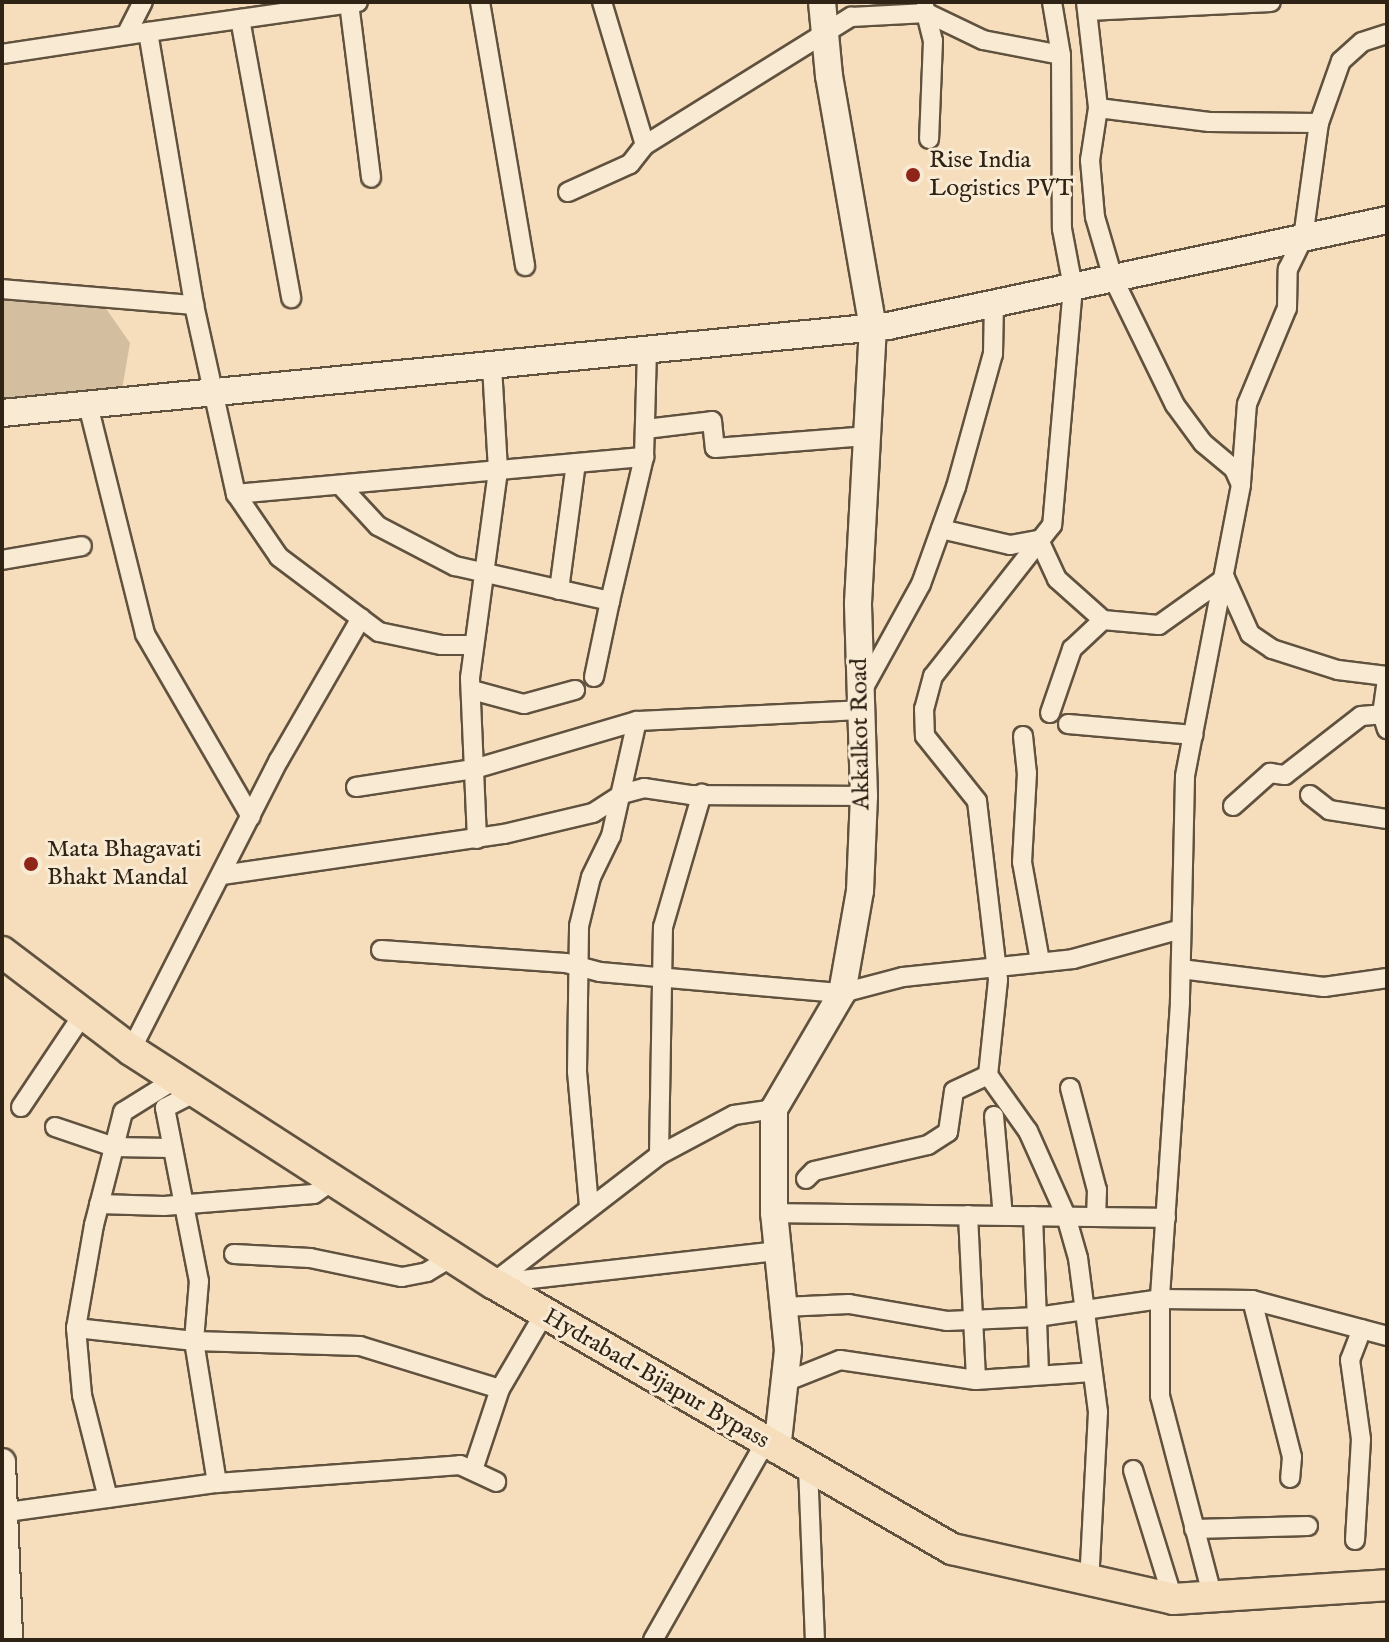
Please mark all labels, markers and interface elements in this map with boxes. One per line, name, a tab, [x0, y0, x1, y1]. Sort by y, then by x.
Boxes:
place label: Rise India Logistics PVT	[929, 147, 1073, 203]
marker: Rise India Logistics PVT	[904, 166, 922, 184]
street label: Akkalkot Road	[845, 658, 877, 810]
place label: Mata Bhagavati Bhakt Mandal	[47, 836, 202, 892]
marker: Mata Bhagavati Bhakt Mandal	[22, 855, 40, 873]
street label: Hydrabad-Bijapur Bypass	[538, 1302, 774, 1456]

